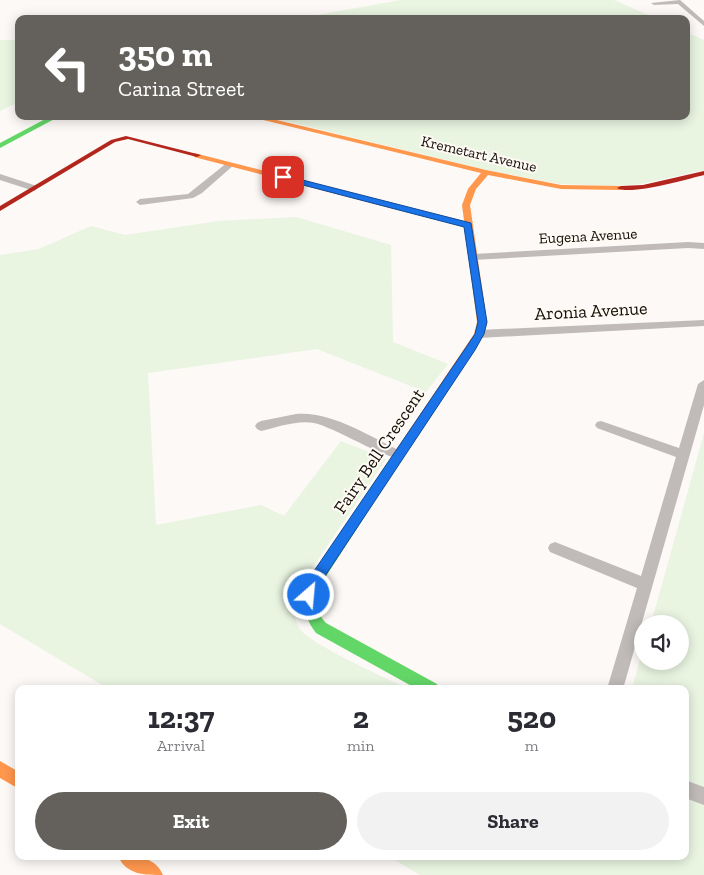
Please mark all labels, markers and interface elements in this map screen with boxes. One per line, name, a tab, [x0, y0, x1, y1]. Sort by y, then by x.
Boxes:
text: 350 m	[118, 33, 212, 75]
icon: left	[35, 35, 100, 100]
text: Carina Street	[118, 75, 244, 102]
street label: Kremetart Avenue	[419, 132, 539, 176]
pin	[262, 156, 304, 198]
icon: arrive	[269, 163, 297, 191]
street label: Eugena Avenue	[538, 224, 638, 248]
street label: Aronia Avenue	[534, 297, 648, 325]
street label: Fairy Bell Crescent	[329, 384, 429, 518]
position arrow	[282, 568, 334, 620]
map controls	[634, 615, 689, 670]
button: sound	[634, 615, 689, 670]
text: 12:37	[148, 700, 214, 736]
text: 2	[353, 700, 369, 736]
text: 520	[507, 700, 556, 736]
text: Arrival	[157, 736, 205, 755]
text: min	[347, 736, 374, 755]
text: m	[525, 736, 539, 755]
button: Exit	[35, 792, 347, 850]
button: Share	[357, 792, 669, 850]

